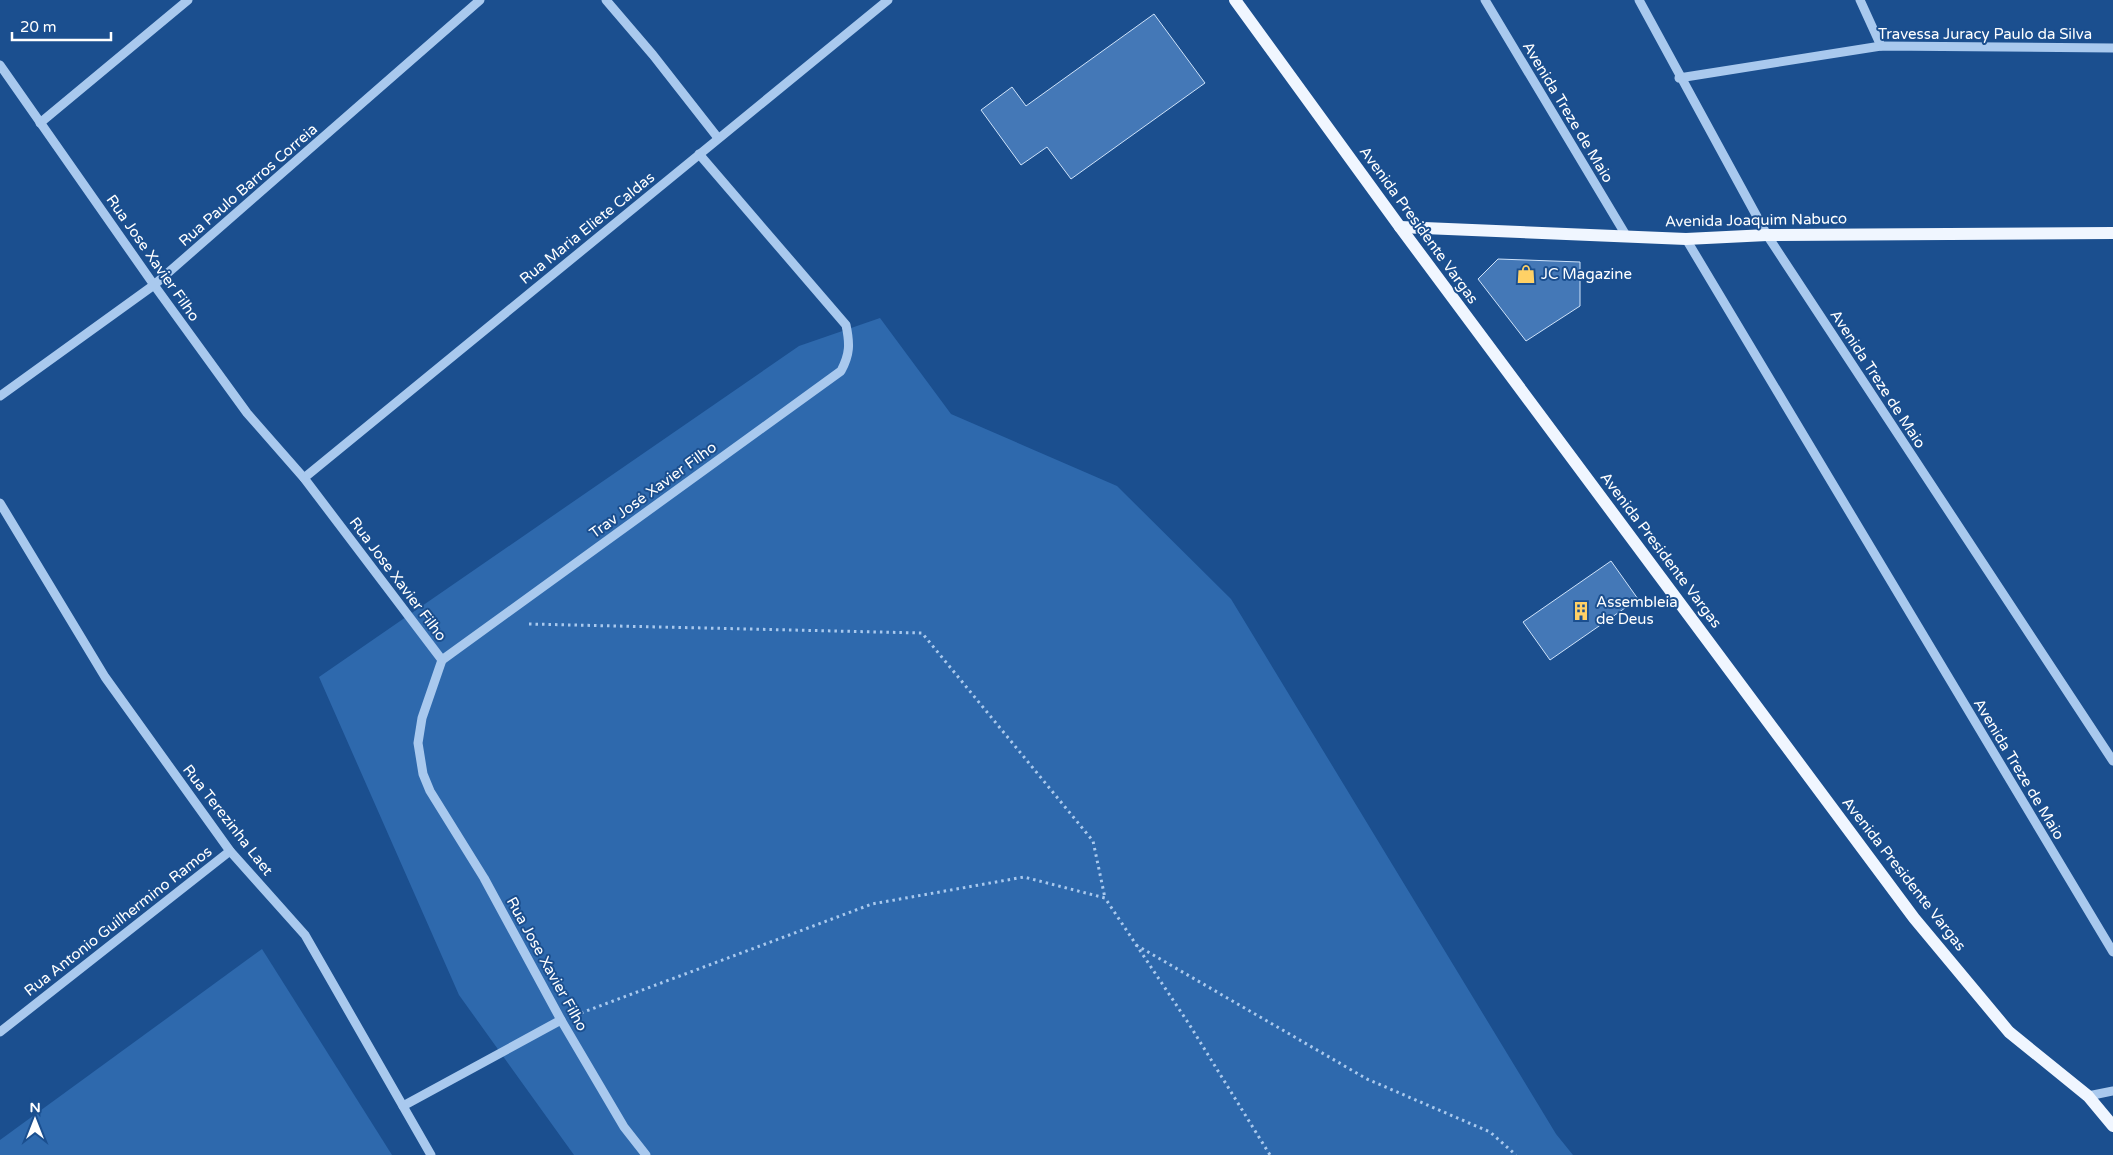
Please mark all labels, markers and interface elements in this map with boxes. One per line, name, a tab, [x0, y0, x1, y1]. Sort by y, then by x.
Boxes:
scale bar	[12, 10, 111, 42]
text: 20 m	[20, 18, 57, 36]
street label: Travessa Juracy Paulo da Silva	[1878, 25, 2092, 43]
street label: Avenida Treze de Maio	[1519, 38, 1617, 186]
street label: Rua Paulo Barros Correia	[175, 120, 321, 250]
street label: Avenida Presidente Vargas	[1356, 143, 1482, 307]
street label: Rua Maria Eliete Caldas	[516, 168, 658, 288]
street label: Rua Jose Xavier Filho	[102, 191, 204, 325]
street label: Avenida Joaquim Nabuco	[1665, 209, 1847, 231]
shop icon: JC Magazine	[1515, 263, 1537, 285]
place label: JC Magazine	[1541, 265, 1632, 283]
street label: Avenida Treze de Maio	[1827, 306, 1929, 452]
street label: Trav José Xavier Filho	[586, 438, 720, 542]
street label: Avenida Presidente Vargas	[1597, 469, 1725, 631]
street label: Rua Jose Xavier Filho	[346, 513, 450, 645]
place label: Assembleia de Deus	[1596, 593, 1678, 628]
building icon: Assembleia de Deus	[1570, 600, 1592, 622]
street label: Avenida Treze de Maio	[1970, 695, 2068, 843]
street label: Rua Terezinha Laet	[179, 761, 277, 879]
street label: Avenida Presidente Vargas	[1838, 794, 1970, 954]
street label: Rua Antonio Guilhermino Ramos	[21, 842, 215, 1000]
street label: Rua Jose Xavier Filho	[503, 894, 591, 1034]
north arrow	[10, 1095, 60, 1145]
text: N	[29, 1099, 41, 1116]

